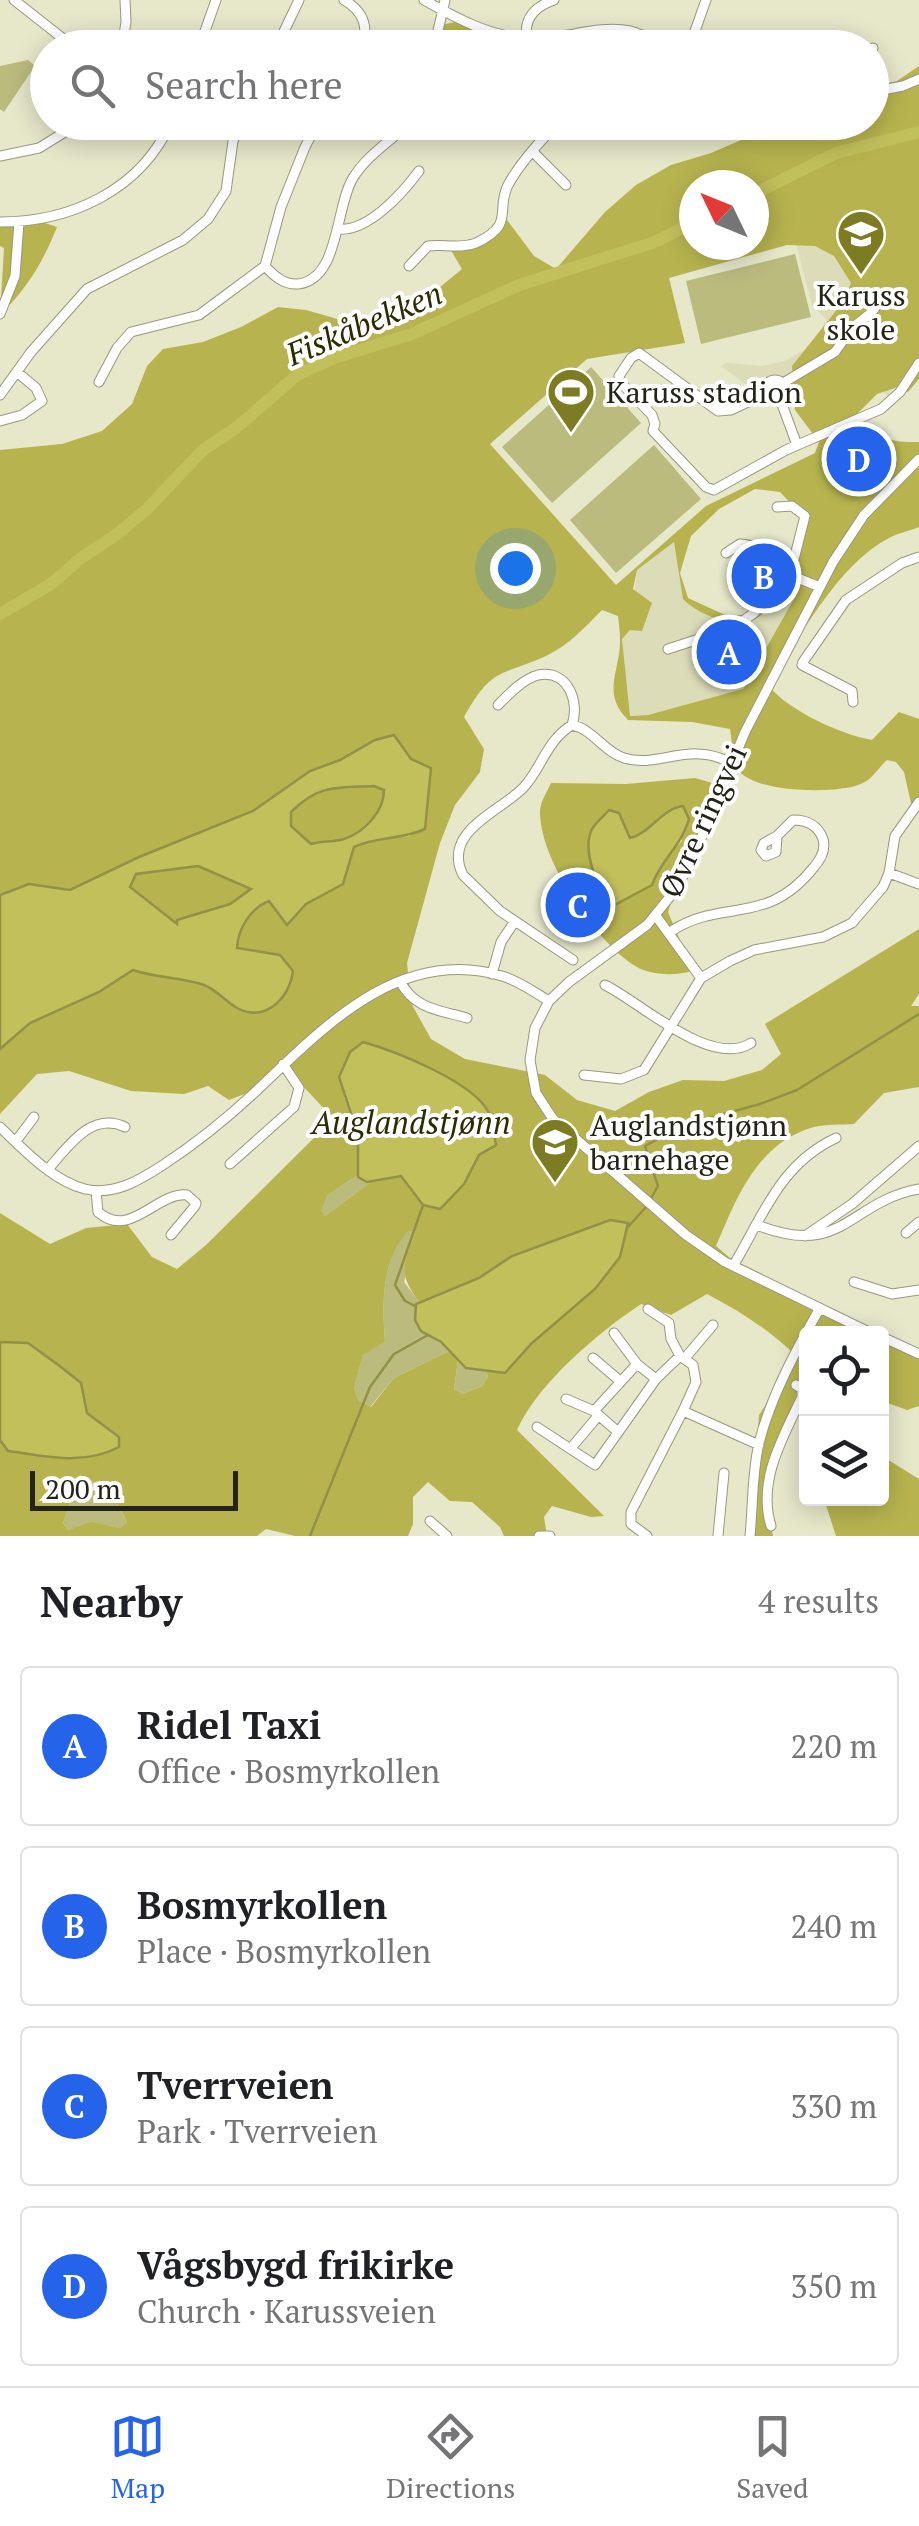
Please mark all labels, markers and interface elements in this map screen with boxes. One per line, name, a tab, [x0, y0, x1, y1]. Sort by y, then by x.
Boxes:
search box	[30, 30, 889, 140]
icon: search	[65, 58, 120, 113]
text: Search here	[145, 60, 343, 110]
north arrow	[679, 170, 769, 260]
school or university icon: Karuss skole	[835, 208, 887, 276]
water label: Fiskåbekken	[279, 271, 448, 375]
place label: Karuss skole	[816, 275, 906, 349]
sports icon: Karuss stadion	[545, 366, 597, 434]
place label: Karuss stadion	[606, 372, 802, 412]
pin: D	[826, 422, 892, 496]
pin: B	[732, 538, 796, 614]
your location	[490, 543, 541, 594]
pin: A	[696, 614, 762, 690]
street label: Øvre ringvei	[650, 738, 756, 904]
pin: C	[546, 868, 610, 942]
water label: Auglandstjønn	[309, 1101, 511, 1143]
place label: Auglandstjønn barnehage	[590, 1105, 787, 1179]
school or university icon: Auglandstjønn barnehage	[529, 1116, 581, 1184]
map controls	[799, 1326, 889, 1506]
button: locate	[799, 1326, 889, 1416]
button: layers	[799, 1416, 889, 1506]
scale bar	[30, 1466, 238, 1510]
text: 200 m	[45, 1470, 121, 1507]
text: Nearby	[40, 1573, 182, 1629]
text: 4 results	[758, 1580, 879, 1622]
text: Ridel Taxi	[137, 1700, 321, 1750]
text: A	[63, 1725, 86, 1767]
text: 220 m	[790, 1725, 877, 1767]
text: Office · Bosmyrkollen	[137, 1750, 440, 1792]
text: Bosmyrkollen	[137, 1880, 387, 1930]
text: B	[64, 1905, 85, 1947]
text: 240 m	[790, 1905, 877, 1947]
text: Place · Bosmyrkollen	[137, 1930, 431, 1972]
text: Tverrveien	[137, 2060, 334, 2110]
text: C	[64, 2085, 85, 2127]
text: 330 m	[790, 2085, 877, 2127]
text: Park · Tverrveien	[137, 2110, 377, 2152]
text: Vågsbygd frikirke	[137, 2240, 454, 2290]
text: D	[63, 2265, 86, 2307]
text: 350 m	[790, 2265, 877, 2307]
text: Church · Karussveien	[137, 2290, 436, 2332]
tab: Map	[110, 2409, 165, 2506]
tab: Directions	[386, 2409, 515, 2506]
tab: Saved	[736, 2409, 809, 2506]

